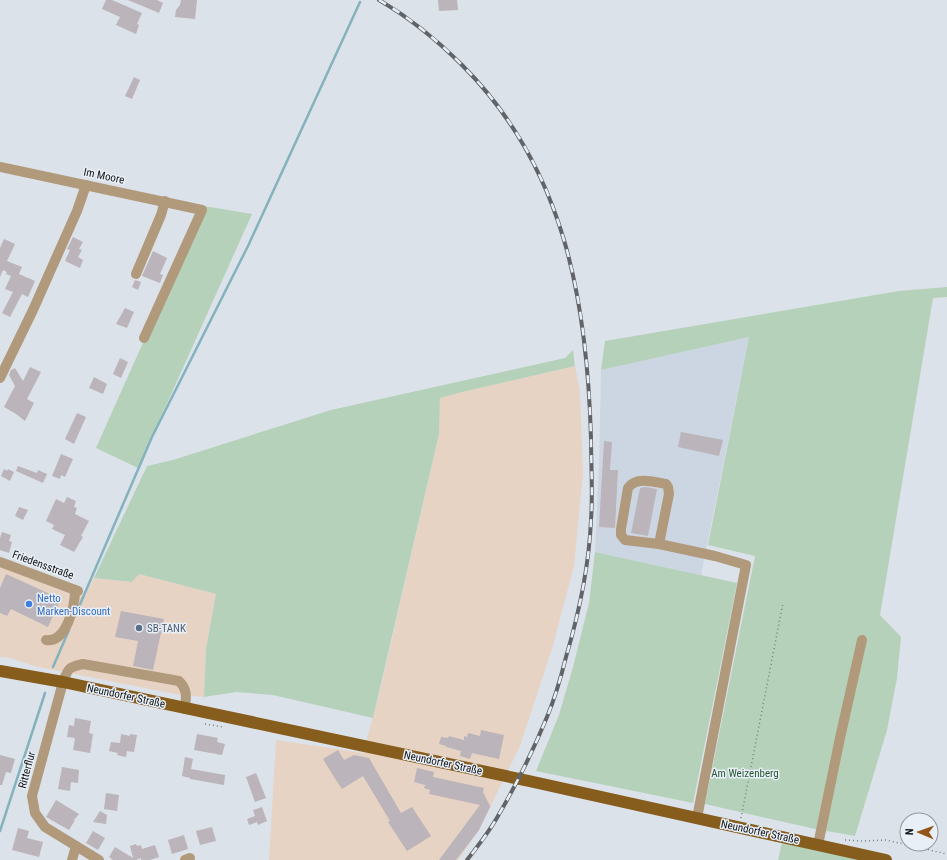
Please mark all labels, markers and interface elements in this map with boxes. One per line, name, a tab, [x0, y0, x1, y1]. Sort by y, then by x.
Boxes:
street label: Im Moore	[82, 165, 126, 187]
street label: Friedensstraße	[10, 548, 76, 582]
place label: Netto Marken-Discount	[37, 592, 110, 618]
marker: Netto Marken-Discount	[24, 599, 34, 609]
place label: SB-TANK	[147, 622, 186, 635]
marker: SB-TANK	[134, 623, 144, 633]
street label: Neundorfer Straße	[86, 681, 166, 711]
street label: Neundorfer Straße	[403, 748, 483, 778]
street label: Ritterflur	[16, 750, 38, 790]
park label: Am Weizenberg	[711, 767, 779, 780]
north arrow	[899, 812, 939, 852]
street label: Neundorfer Straße	[720, 817, 800, 847]
text: N	[903, 828, 916, 835]

